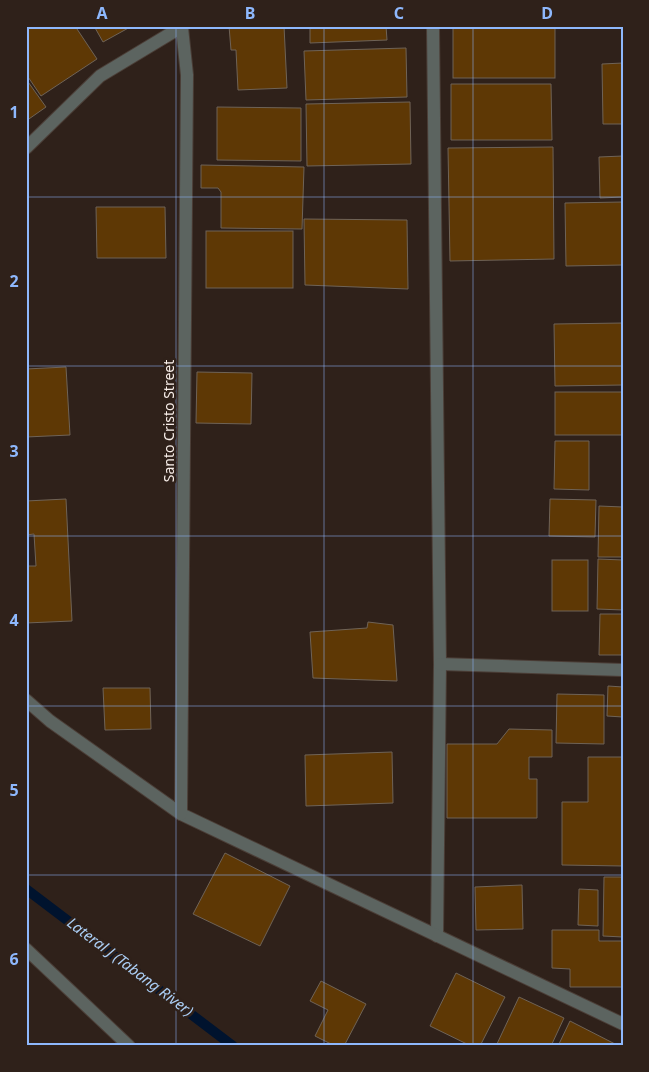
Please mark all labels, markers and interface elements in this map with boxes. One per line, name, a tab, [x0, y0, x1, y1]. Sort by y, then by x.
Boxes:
text: A	[96, 2, 108, 24]
text: B	[245, 2, 255, 24]
text: C	[394, 2, 404, 24]
text: D	[541, 2, 553, 24]
text: 1	[9, 101, 19, 123]
text: 2	[9, 270, 19, 292]
street label: Santo Cristo Street	[159, 360, 178, 482]
text: 3	[9, 440, 19, 462]
text: 4	[9, 609, 19, 631]
text: 5	[9, 779, 19, 801]
water label: Lateral J (Tabang River)	[63, 912, 198, 1020]
text: 6	[9, 948, 19, 970]

